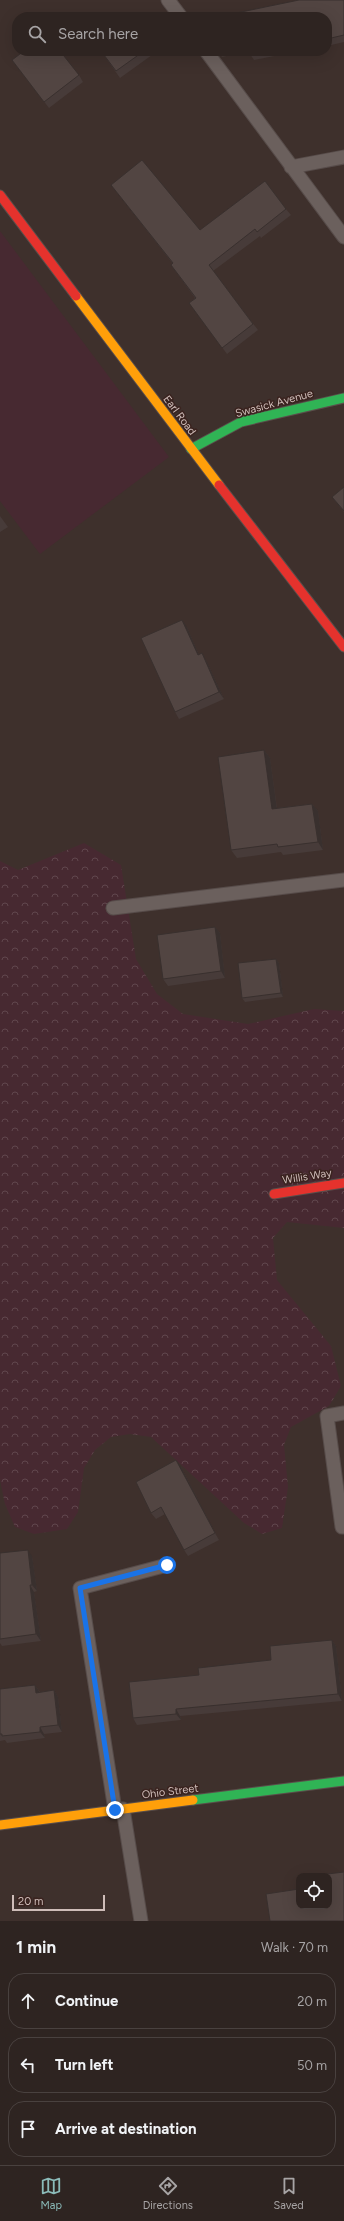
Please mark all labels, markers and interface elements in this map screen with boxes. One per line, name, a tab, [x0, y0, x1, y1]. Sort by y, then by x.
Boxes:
search box	[12, 12, 332, 56]
icon: search	[26, 23, 48, 45]
text: Search here	[58, 25, 138, 43]
street label: Swasick Avenue	[234, 387, 314, 420]
street label: Earl Road	[160, 393, 199, 438]
street label: Willis Way	[281, 1166, 333, 1187]
route start	[158, 1556, 176, 1574]
street label: Ohio Street	[141, 1782, 199, 1801]
route end	[106, 1801, 124, 1819]
map controls	[296, 1873, 332, 1909]
button: locate	[296, 1873, 332, 1909]
scale bar	[12, 1893, 105, 1912]
text: 20 m	[18, 1895, 43, 1908]
text: 1 min	[16, 1937, 56, 1957]
text: Walk · 70 m	[261, 1940, 328, 1955]
icon: ahead	[17, 1990, 39, 2012]
text: Continue	[55, 1992, 118, 2010]
text: 20 m	[297, 1994, 327, 2009]
icon: left	[17, 2054, 39, 2076]
text: Turn left	[55, 2056, 113, 2074]
text: 50 m	[297, 2058, 327, 2073]
icon: arrive	[17, 2118, 39, 2140]
text: Arrive at destination	[55, 2120, 196, 2138]
tab: Map	[40, 2175, 62, 2212]
tab: Directions	[143, 2175, 193, 2212]
tab: Saved	[273, 2175, 304, 2212]

